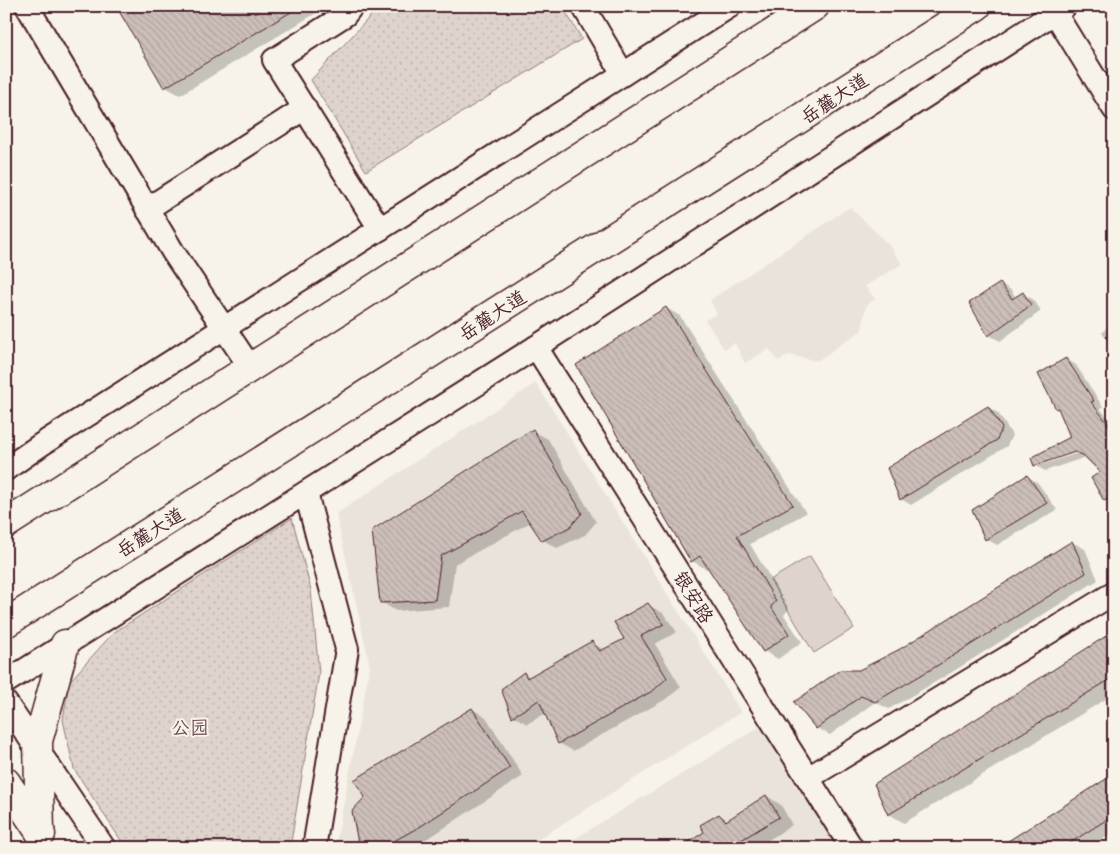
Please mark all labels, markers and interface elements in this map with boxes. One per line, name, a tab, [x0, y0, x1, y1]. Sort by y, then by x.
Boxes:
street label: 岳麓大道	[796, 67, 874, 131]
street label: 岳麓大道	[454, 284, 532, 348]
street label: 岳麓大道	[111, 502, 190, 565]
street label: 银安路	[666, 566, 719, 629]
park label: 公园	[171, 715, 209, 742]

